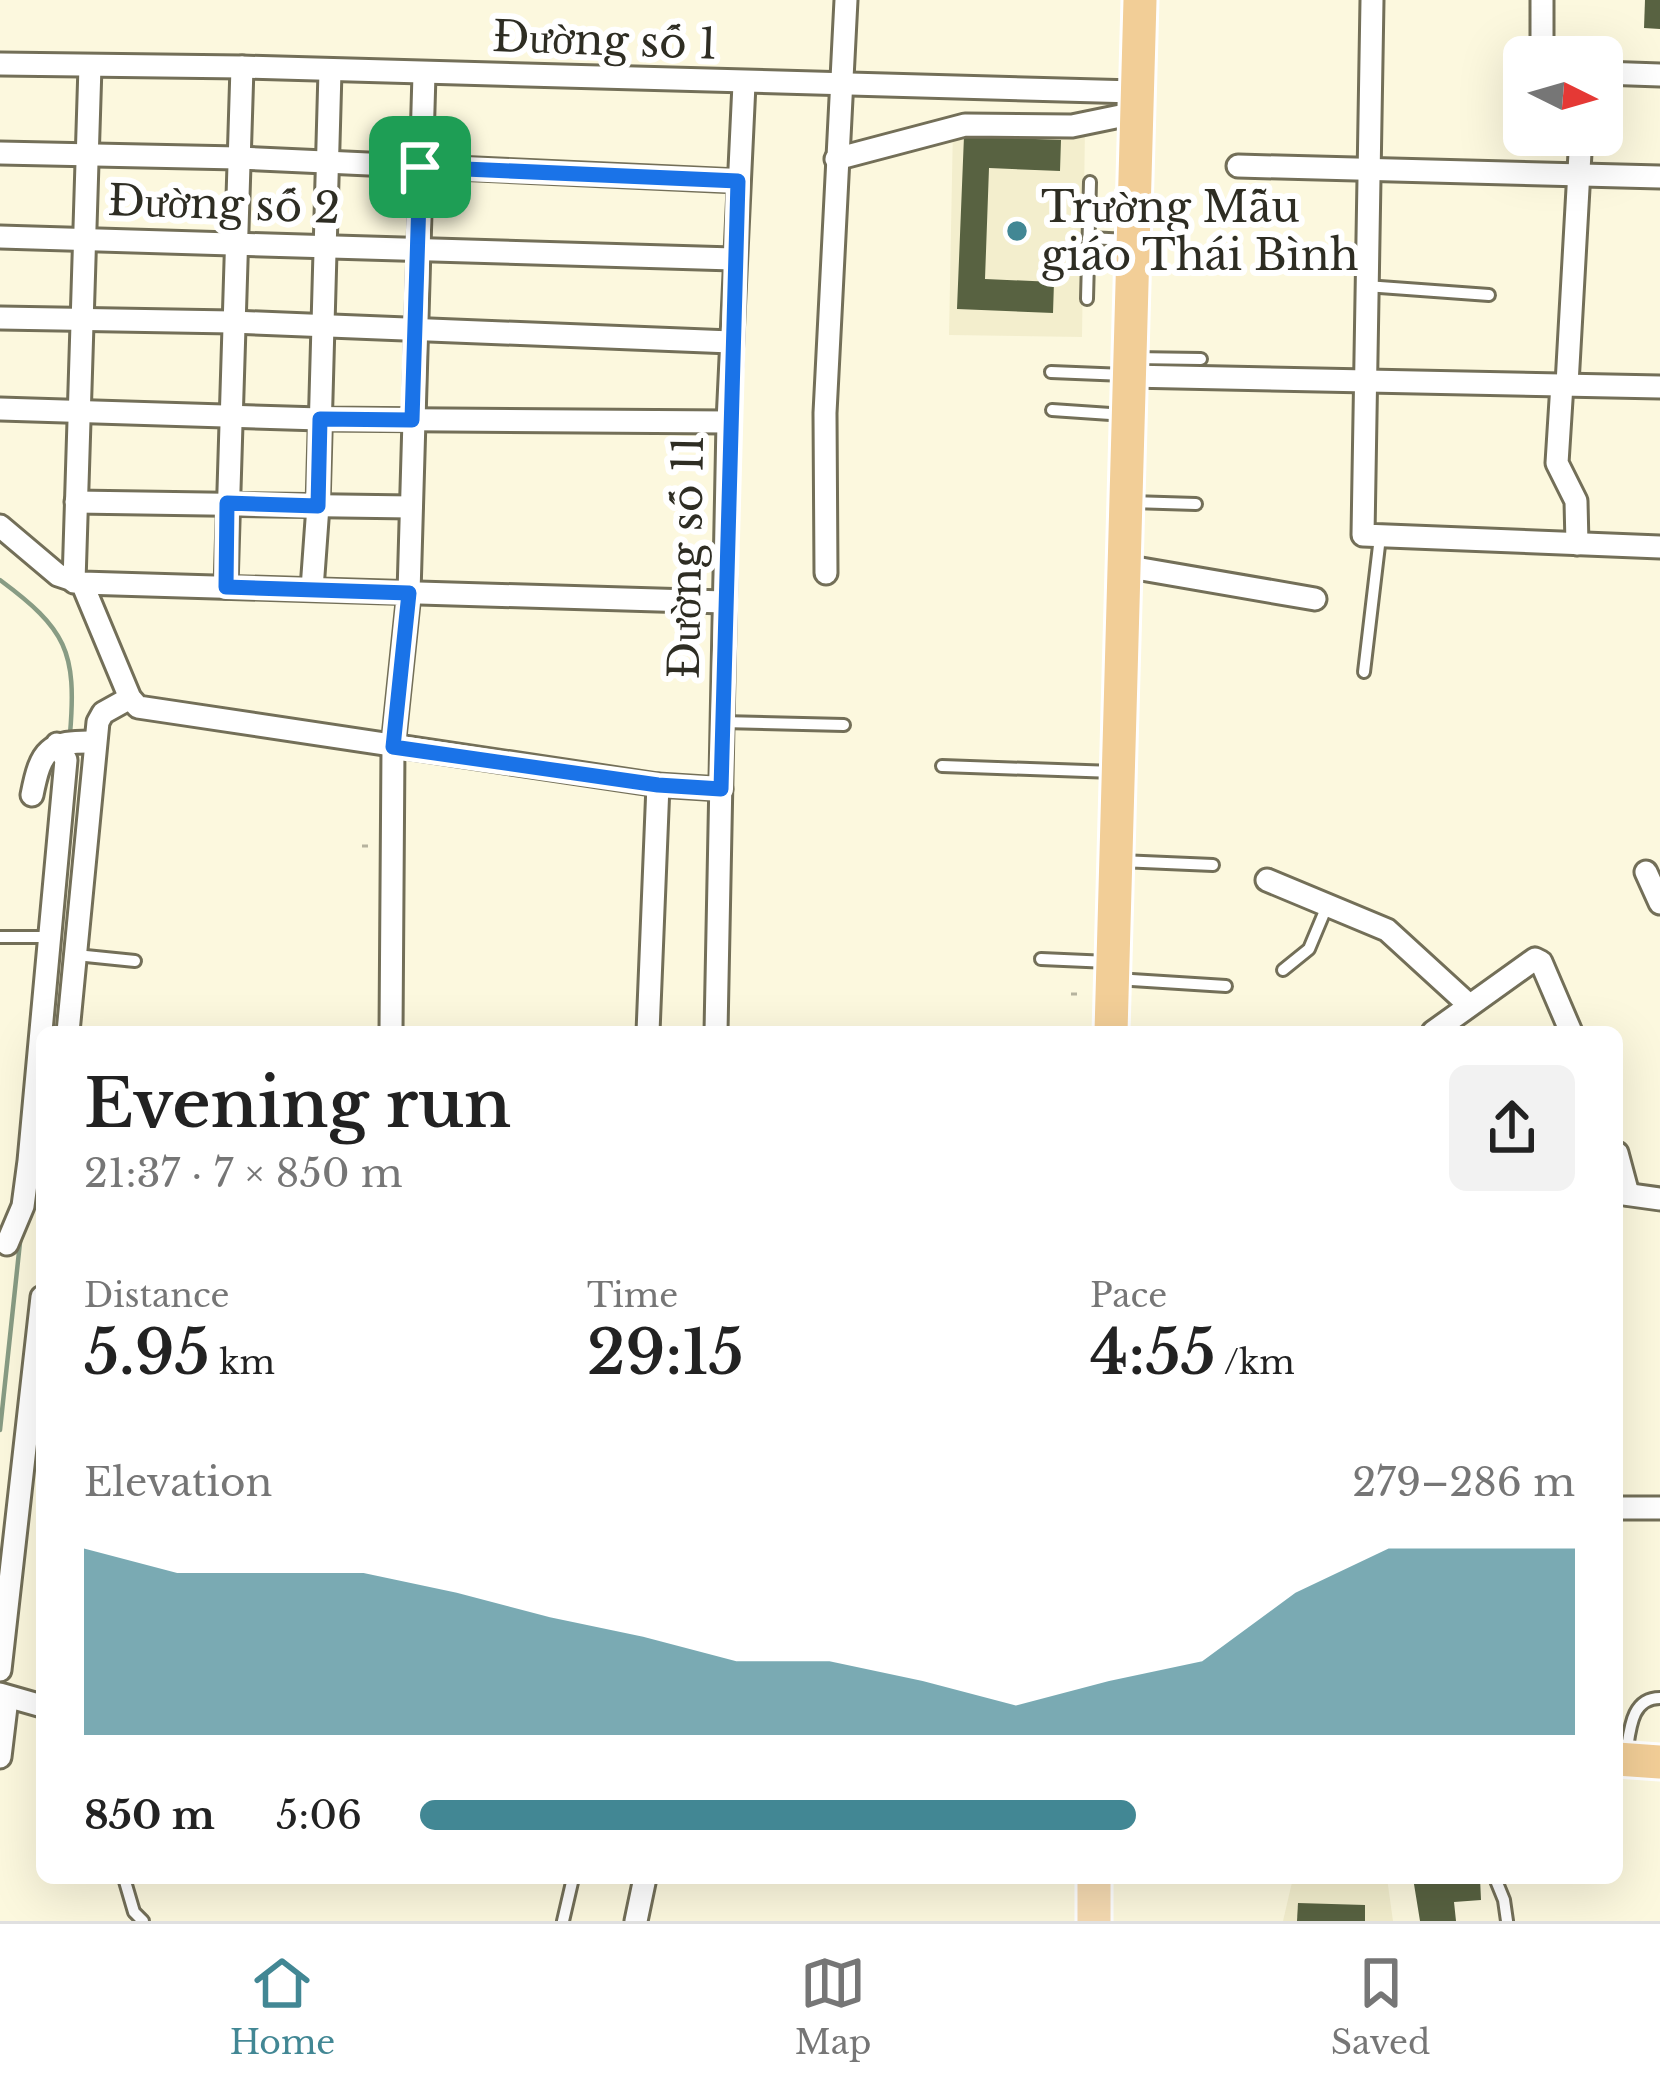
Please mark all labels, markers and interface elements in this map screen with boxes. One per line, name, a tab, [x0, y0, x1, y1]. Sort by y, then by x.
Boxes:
street label: Đường số 1	[492, 10, 718, 70]
north arrow	[1503, 36, 1623, 156]
map controls	[1503, 36, 1623, 156]
pin	[369, 116, 471, 218]
icon: arrive	[387, 134, 453, 200]
street label: Đường số 2	[107, 174, 341, 234]
place label: Trường Mẫu giáo Thái Bình	[1041, 181, 1359, 281]
marker: Trường Mẫu giáo Thái Bình	[1004, 218, 1030, 244]
street label: Đường số 11	[658, 435, 714, 679]
text: Evening run	[84, 1063, 511, 1145]
button: share	[1449, 1065, 1575, 1191]
text: 21:37 · 7 × 850 m	[84, 1149, 403, 1198]
text: Distance	[84, 1275, 230, 1316]
text: Time	[587, 1275, 678, 1316]
text: Pace	[1090, 1275, 1167, 1316]
text: 5.95	[84, 1316, 210, 1390]
text: 29:15	[587, 1316, 744, 1390]
text: 4:55	[1090, 1316, 1216, 1390]
text: km	[210, 1342, 275, 1383]
text: /km	[1216, 1342, 1295, 1383]
text: Elevation	[84, 1458, 272, 1507]
text: 279–286 m	[1352, 1458, 1575, 1507]
text: 850 m	[84, 1791, 215, 1840]
text: 5:06	[276, 1791, 362, 1840]
tab: Home	[230, 1950, 335, 2063]
tab: Map	[795, 1950, 871, 2063]
tab: Saved	[1331, 1950, 1430, 2063]

